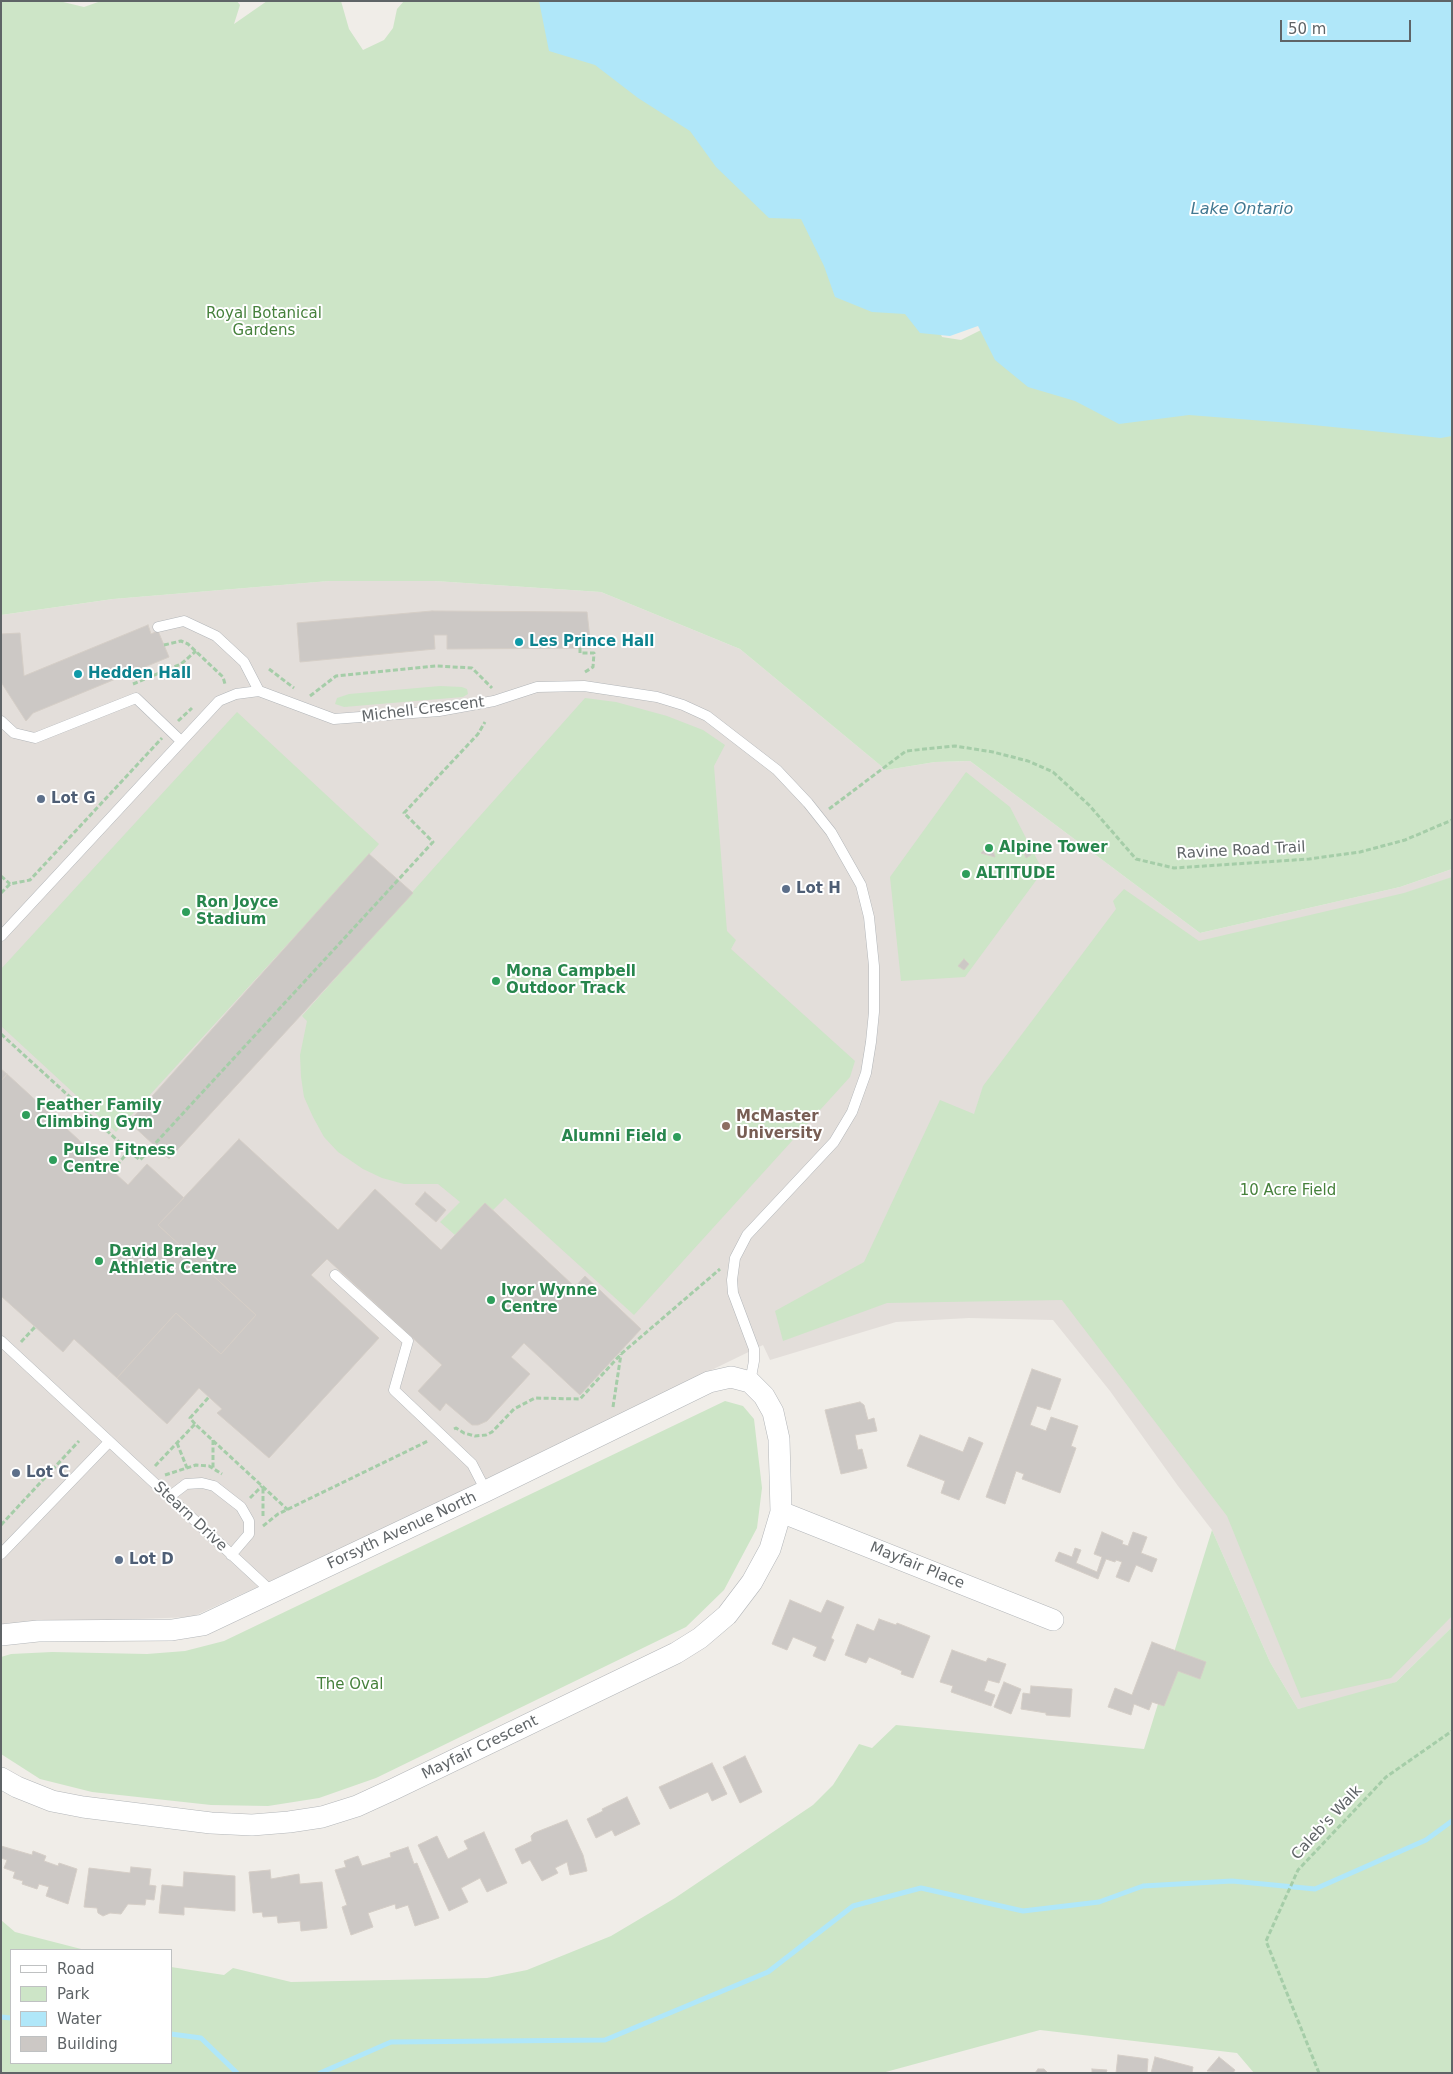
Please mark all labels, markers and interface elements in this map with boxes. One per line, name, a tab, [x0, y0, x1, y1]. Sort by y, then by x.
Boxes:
scale bar	[1283, 10, 1414, 42]
text: 50 m	[1288, 20, 1326, 38]
water label: Lake Ontario	[1191, 200, 1293, 220]
park label: Royal Botanical Gardens	[206, 305, 322, 340]
place label: Les Prince Hall	[529, 633, 654, 651]
marker: Les Prince Hall	[513, 636, 525, 648]
place label: Hedden Hall	[88, 665, 191, 683]
marker: Hedden Hall	[72, 668, 84, 680]
street label: Michell Crescent	[361, 694, 485, 726]
place label: Lot G	[51, 790, 96, 808]
marker: Lot G	[35, 793, 47, 805]
place label: Alpine Tower	[999, 839, 1108, 857]
street label: Ravine Road Trail	[1176, 839, 1306, 863]
marker: Alpine Tower	[983, 842, 995, 854]
place label: ALTITUDE	[976, 865, 1056, 883]
marker: ALTITUDE	[960, 868, 972, 880]
place label: Lot H	[796, 880, 841, 898]
marker: Lot H	[780, 883, 792, 895]
place label: Ron Joyce Stadium	[196, 894, 278, 929]
marker: Ron Joyce Stadium	[180, 906, 192, 918]
place label: Mona Campbell Outdoor Track	[506, 963, 636, 998]
marker: Mona Campbell Outdoor Track	[490, 975, 502, 987]
place label: Feather Family Climbing Gym	[36, 1097, 162, 1132]
place label: McMaster University	[736, 1108, 822, 1143]
marker: Feather Family Climbing Gym	[20, 1109, 32, 1121]
marker: McMaster University	[720, 1120, 732, 1132]
place label: Alumni Field	[561, 1128, 667, 1146]
marker: Alumni Field	[671, 1131, 683, 1143]
place label: Pulse Fitness Centre	[63, 1142, 175, 1177]
marker: Pulse Fitness Centre	[47, 1154, 59, 1166]
park label: 10 Acre Field	[1240, 1182, 1336, 1200]
place label: David Braley Athletic Centre	[109, 1243, 237, 1278]
marker: David Braley Athletic Centre	[93, 1255, 105, 1267]
place label: Ivor Wynne Centre	[501, 1282, 597, 1317]
marker: Ivor Wynne Centre	[485, 1294, 497, 1306]
place label: Lot C	[26, 1464, 69, 1482]
marker: Lot C	[10, 1467, 22, 1479]
street label: Stearn Drive	[149, 1478, 231, 1556]
street label: Forsyth Avenue North	[324, 1488, 480, 1574]
street label: Mayfair Place	[867, 1539, 967, 1593]
place label: Lot D	[129, 1551, 174, 1569]
marker: Lot D	[113, 1554, 125, 1566]
park label: The Oval	[317, 1676, 383, 1694]
street label: Mayfair Crescent	[419, 1712, 541, 1784]
street label: Caleb's Walk	[1288, 1782, 1366, 1864]
legend	[10, 1949, 172, 2064]
text: Road	[57, 1960, 95, 1978]
text: Park	[57, 1985, 89, 2003]
text: Water	[57, 2010, 101, 2028]
text: Building	[57, 2035, 118, 2053]

